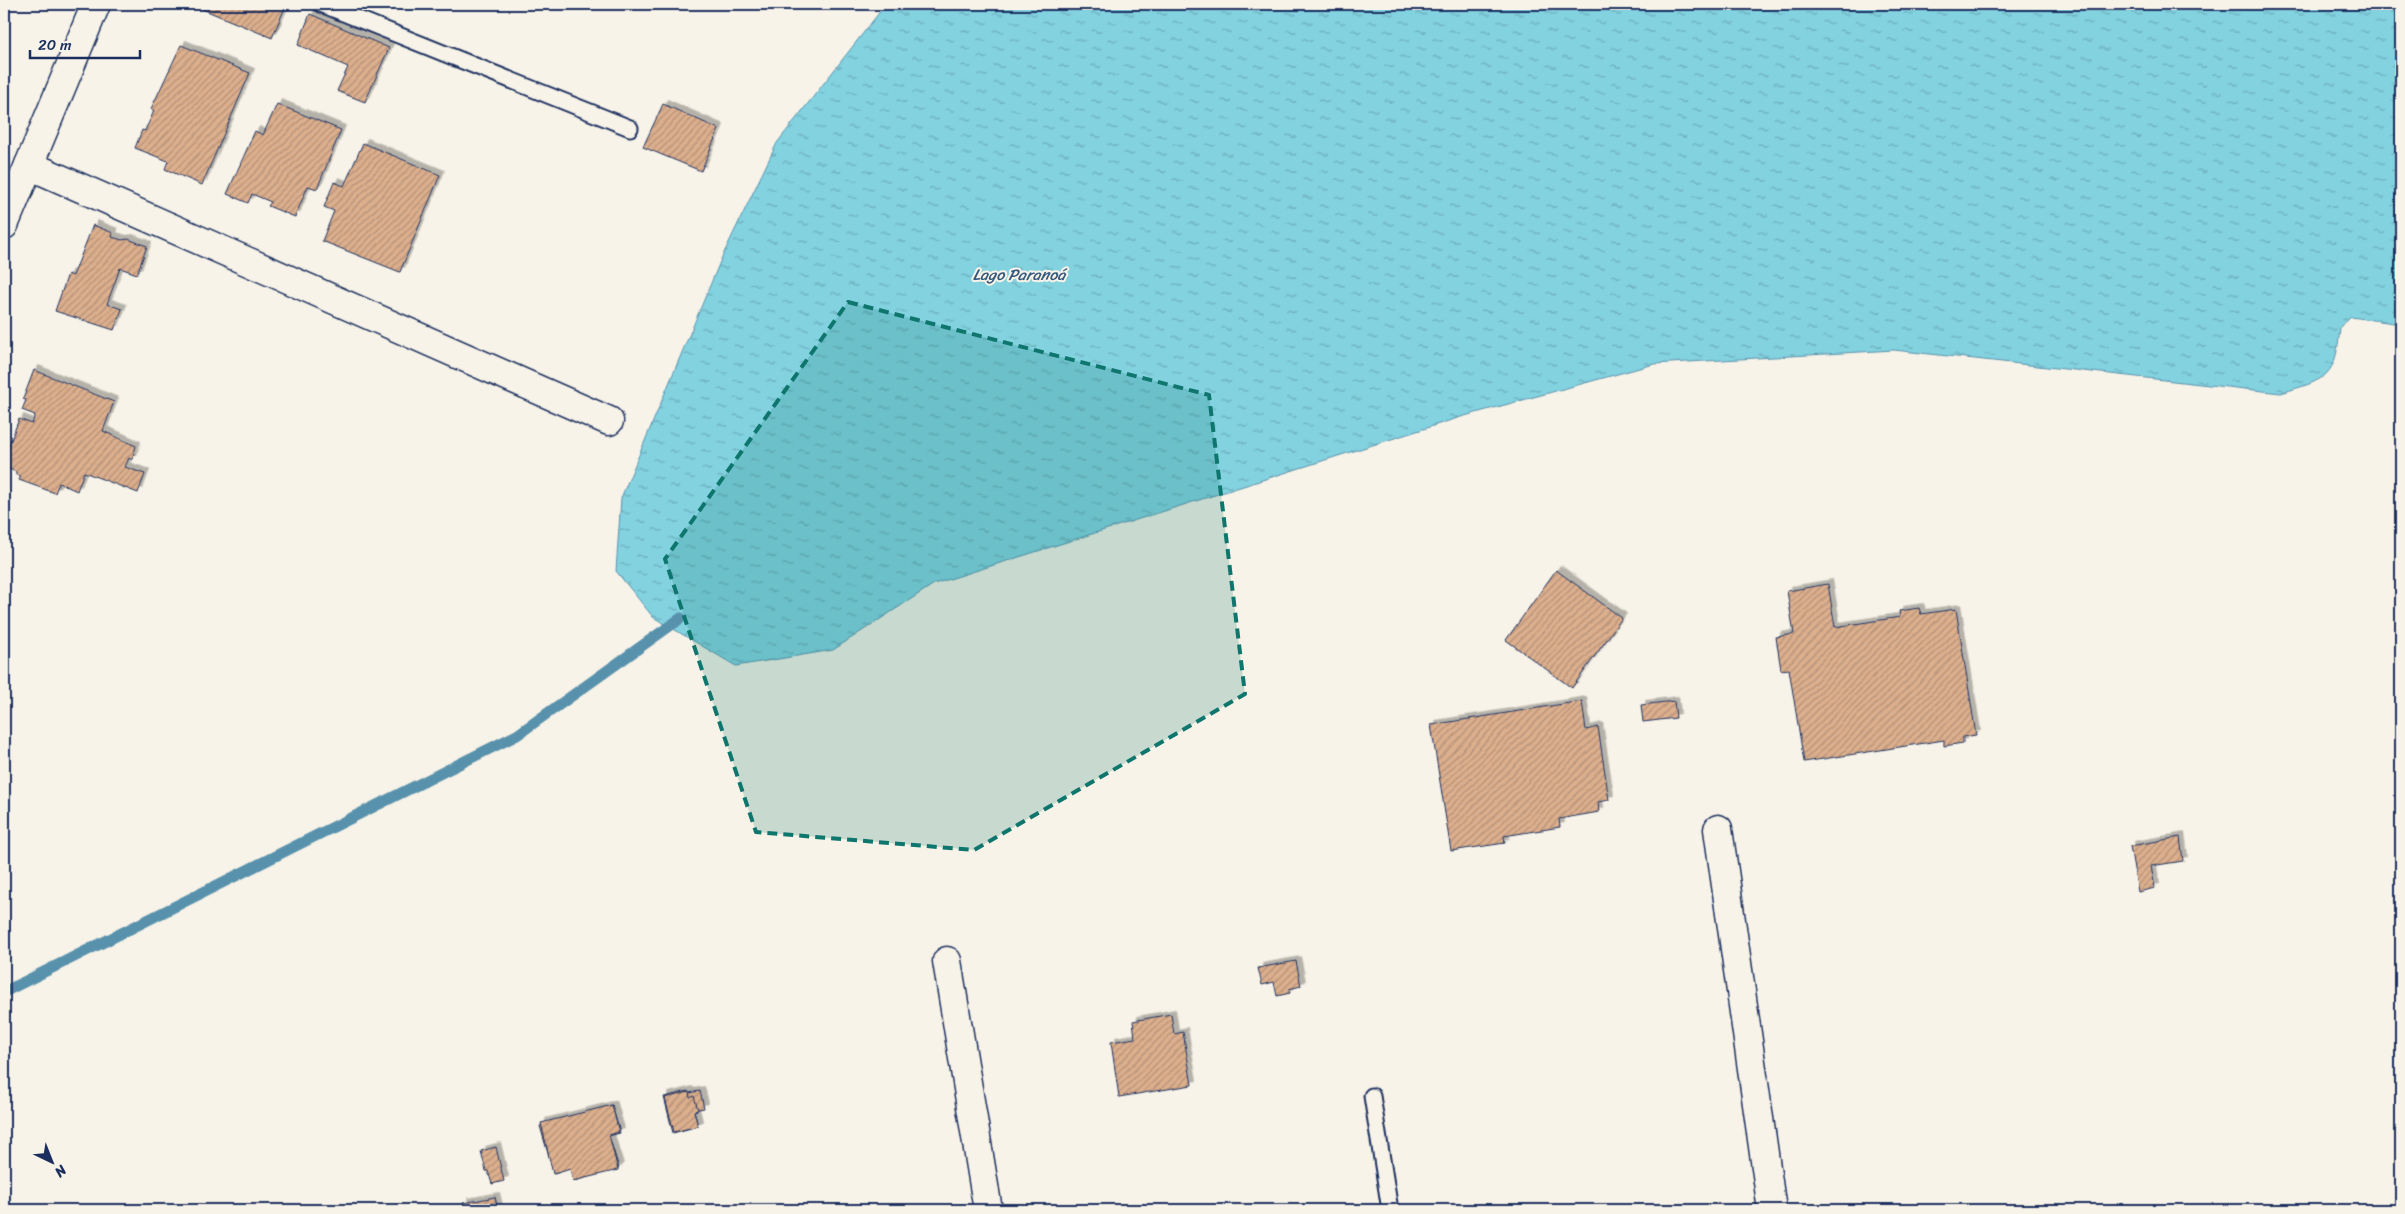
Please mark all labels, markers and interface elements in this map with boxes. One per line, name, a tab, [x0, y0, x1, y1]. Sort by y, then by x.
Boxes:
scale bar	[30, 28, 140, 60]
text: 20 m	[38, 32, 72, 58]
water label: Lago Paranoá	[973, 260, 1068, 289]
north arrow	[28, 1136, 78, 1186]
text: N	[48, 1158, 73, 1184]

